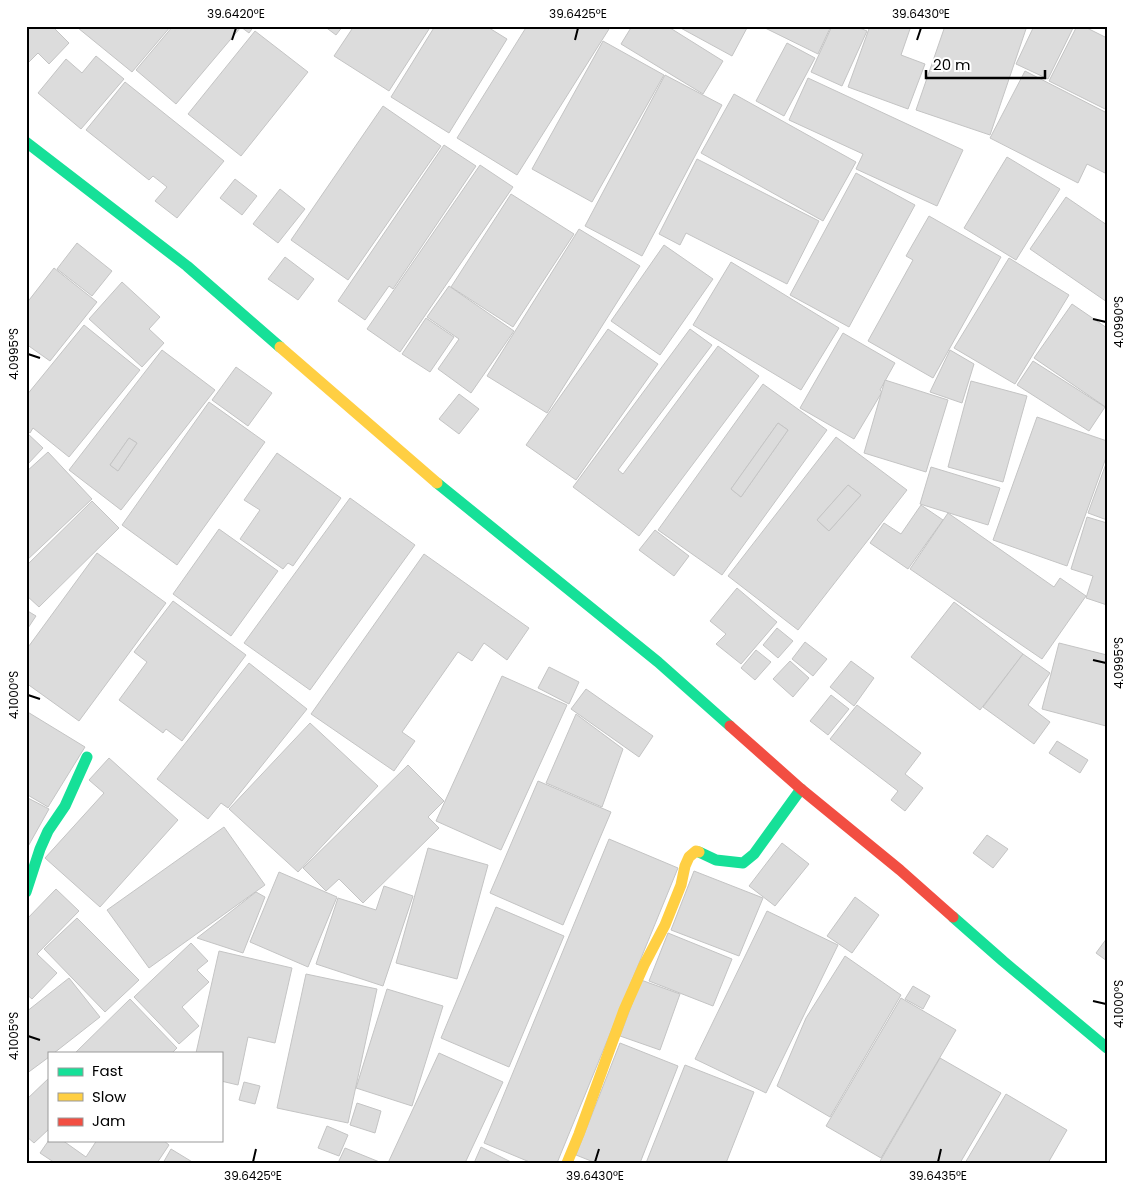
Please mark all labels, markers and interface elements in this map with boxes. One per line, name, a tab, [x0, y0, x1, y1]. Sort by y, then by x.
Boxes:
text: 39.6420°E	[207, 5, 265, 22]
text: 39.6425°E	[549, 5, 607, 22]
text: 39.6430°E	[892, 5, 950, 22]
scale bar	[926, 48, 1044, 80]
text: 20 m	[933, 54, 971, 75]
text: 4.0990°S	[1110, 296, 1127, 348]
text: 4.0995°S	[5, 328, 22, 380]
text: 4.0995°S	[1110, 637, 1127, 689]
text: 4.1000°S	[5, 671, 22, 719]
text: 4.1000°S	[1110, 980, 1127, 1028]
text: 4.1005°S	[5, 1012, 22, 1060]
legend	[48, 1052, 222, 1142]
text: Fast	[92, 1060, 123, 1081]
text: Slow	[92, 1086, 127, 1107]
text: Jam	[92, 1110, 126, 1131]
text: 39.6425°E	[224, 1167, 282, 1184]
text: 39.6430°E	[566, 1167, 624, 1184]
text: 39.6435°E	[909, 1167, 967, 1184]

